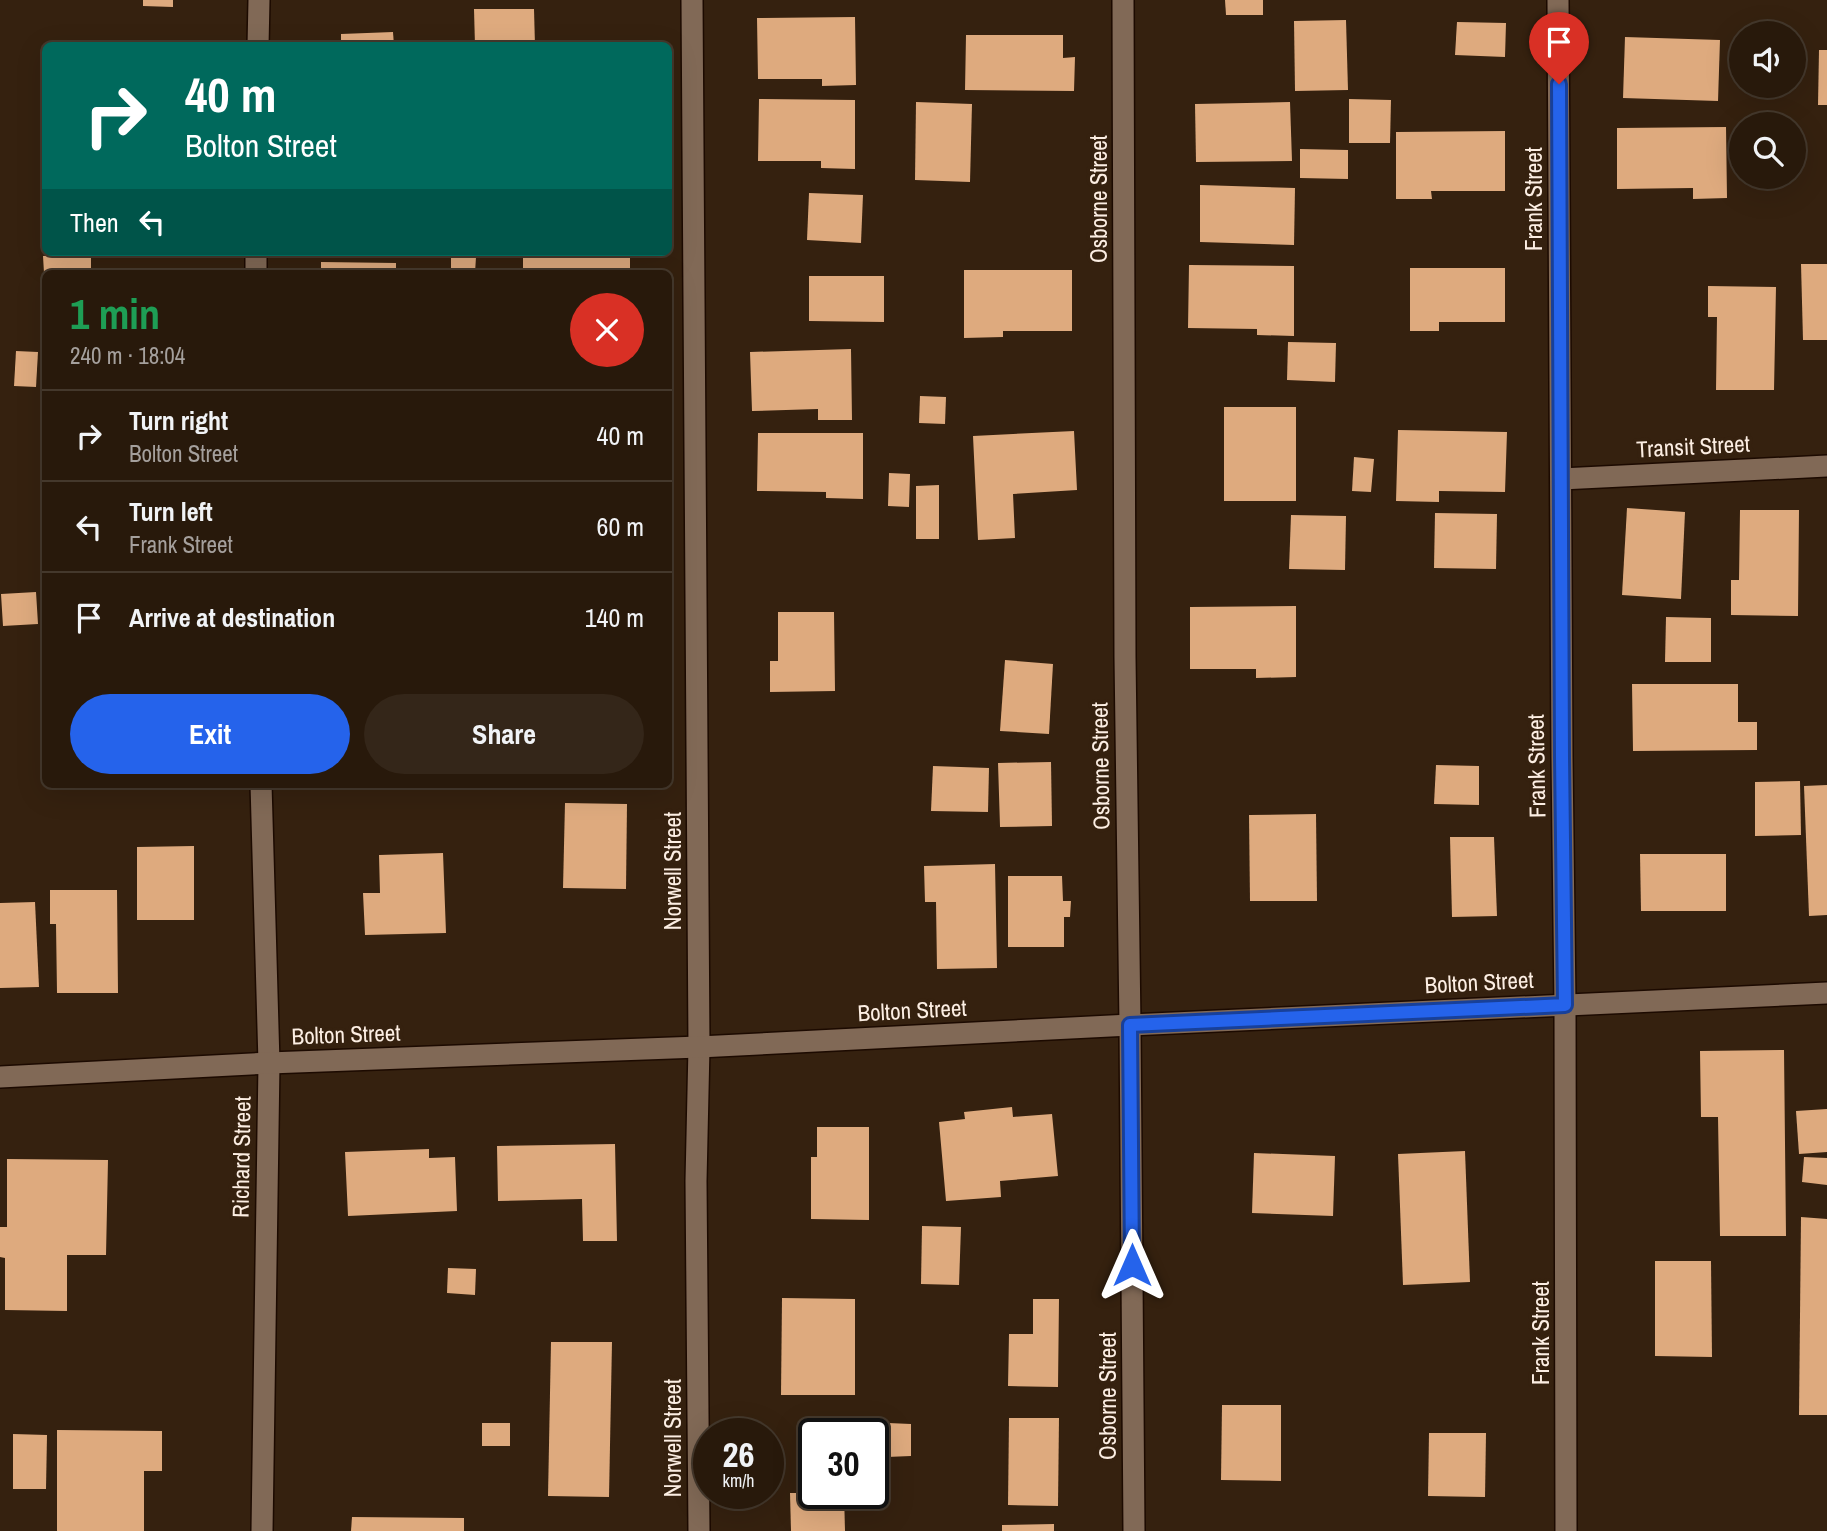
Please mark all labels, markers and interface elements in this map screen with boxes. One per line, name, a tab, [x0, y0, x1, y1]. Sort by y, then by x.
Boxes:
pin	[1529, 12.0, 1589, 84]
map controls	[1729, 21, 1806, 189]
button: sound	[1729, 21, 1806, 98]
icon: arrive	[1540, 23, 1578, 61]
text: 40 m	[185, 61, 277, 127]
icon: right	[70, 70, 161, 161]
button: search	[1729, 112, 1806, 189]
text: Bolton Street	[185, 124, 337, 167]
street label: Osborne Street	[1083, 135, 1114, 263]
street label: Frank Street	[1518, 147, 1549, 251]
icon: left	[133, 203, 171, 241]
text: Then	[70, 205, 119, 240]
text: 1 min	[70, 286, 160, 342]
button: close	[570, 293, 644, 367]
text: 240 m · 18:04	[70, 340, 185, 371]
text: Turn right	[129, 403, 228, 438]
icon: right	[70, 417, 108, 455]
text: 40 m	[597, 418, 644, 453]
street label: Transit Street	[1635, 428, 1751, 464]
text: Bolton Street	[129, 438, 238, 469]
text: Turn left	[129, 494, 213, 529]
icon: left	[70, 508, 108, 546]
text: 60 m	[597, 509, 644, 544]
text: Frank Street	[129, 529, 233, 560]
icon: arrive	[70, 599, 108, 637]
text: Arrive at destination	[129, 600, 335, 635]
text: 140 m	[585, 600, 644, 635]
button: Exit	[70, 694, 350, 774]
button: Share	[364, 694, 644, 774]
street label: Osborne Street	[1083, 702, 1117, 830]
street label: Frank Street	[1520, 714, 1552, 818]
street label: Norwell Street	[657, 812, 688, 930]
street label: Bolton Street	[1424, 964, 1534, 1000]
street label: Bolton Street	[857, 992, 967, 1028]
street label: Bolton Street	[291, 1017, 401, 1051]
street label: Richard Street	[224, 1096, 258, 1218]
position arrow	[1095, 1228, 1169, 1302]
street label: Frank Street	[1525, 1281, 1556, 1385]
street label: Osborne Street	[1092, 1332, 1123, 1460]
street label: Norwell Street	[657, 1379, 688, 1497]
speed limit sign: 30	[798, 1418, 889, 1509]
text: 26	[723, 1431, 754, 1478]
text: km/h	[723, 1468, 755, 1493]

